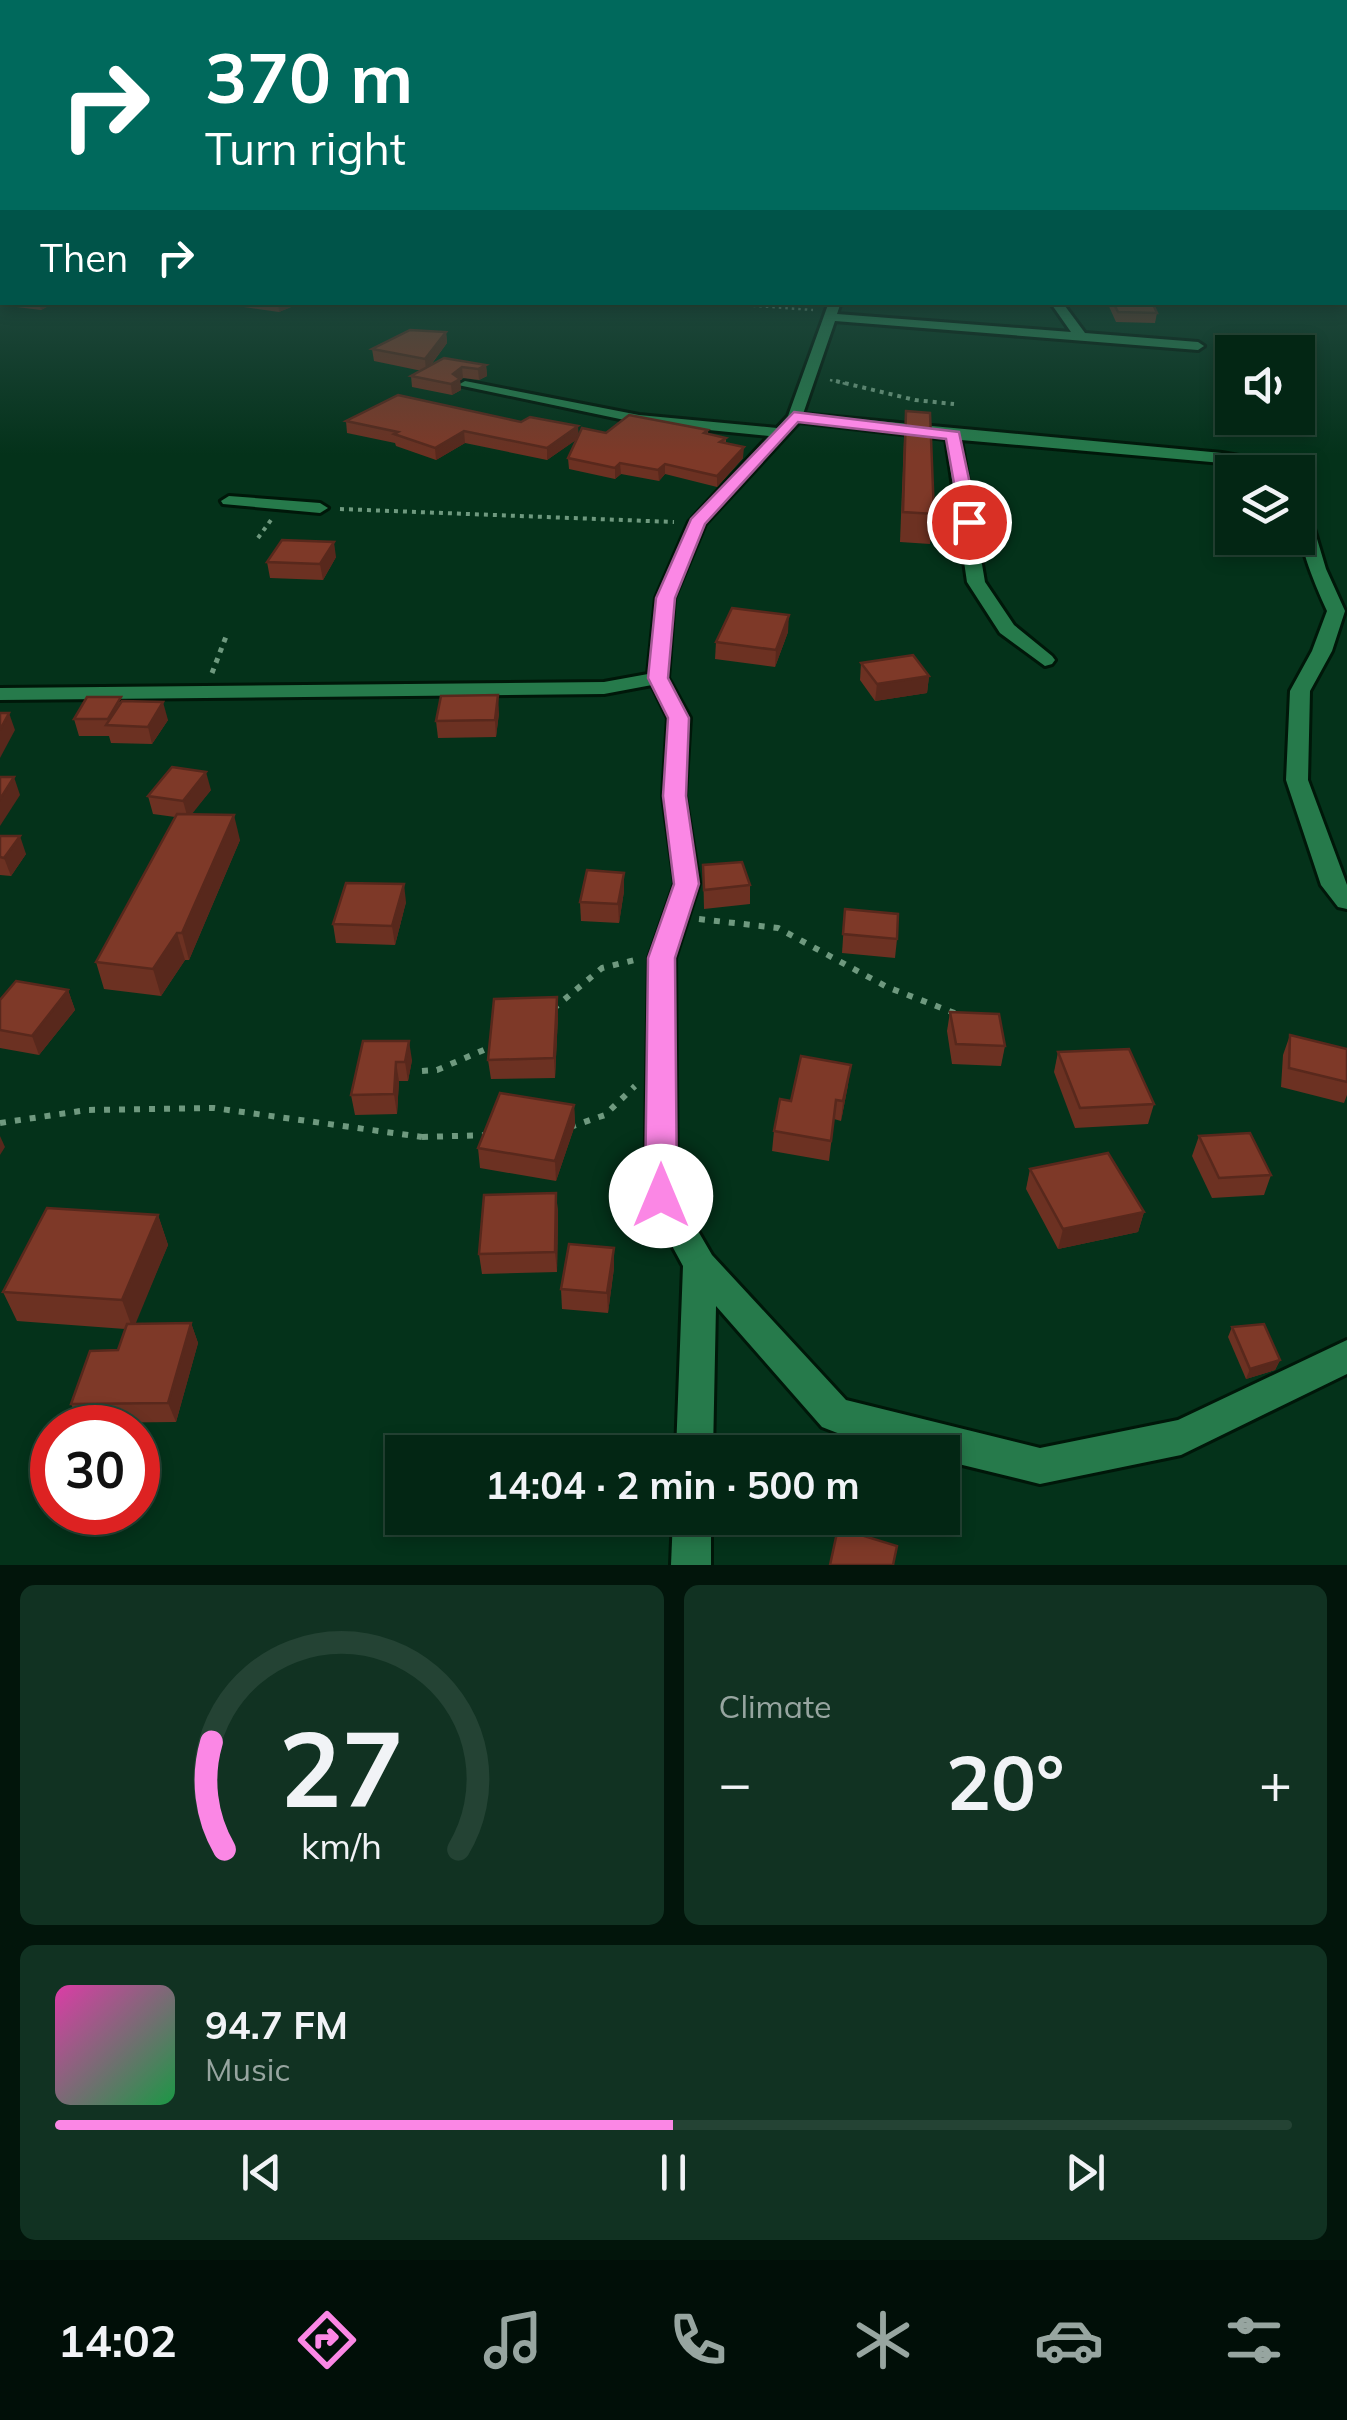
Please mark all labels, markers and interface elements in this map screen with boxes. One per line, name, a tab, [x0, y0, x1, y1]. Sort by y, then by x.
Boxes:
text: 370 m	[205, 33, 413, 121]
icon: right	[40, 40, 170, 170]
text: Turn right	[205, 120, 406, 176]
icon: right	[148, 230, 203, 285]
text: Then	[40, 234, 128, 282]
map controls	[1215, 335, 1315, 555]
button: sound	[1215, 335, 1315, 435]
button: layers	[1215, 455, 1315, 555]
pin	[927, 480, 1012, 565]
icon: arrive	[942, 495, 997, 550]
position arrow	[609, 1144, 713, 1248]
speed limit sign: 30	[30, 1405, 160, 1535]
text: 14:04 · 2 min · 500 m	[485, 1461, 860, 1509]
text: Climate	[719, 1686, 831, 1726]
text: 27	[279, 1702, 404, 1833]
text: 20°	[946, 1735, 1064, 1829]
text: −	[719, 1748, 752, 1817]
text: +	[1259, 1748, 1292, 1817]
text: km/h	[301, 1823, 382, 1868]
text: 94.7 FM	[205, 2001, 348, 2049]
text: Music	[205, 2049, 290, 2089]
icon: previous	[234, 2145, 289, 2200]
icon: pause	[646, 2145, 701, 2200]
icon: next	[1058, 2145, 1113, 2200]
icon: directions	[292, 2305, 362, 2375]
icon: music	[478, 2305, 548, 2375]
icon: phone	[663, 2305, 733, 2375]
icon: climate	[848, 2305, 918, 2375]
icon: car	[1034, 2305, 1104, 2375]
icon: filters	[1219, 2305, 1289, 2375]
text: 14:02	[58, 2312, 177, 2368]

